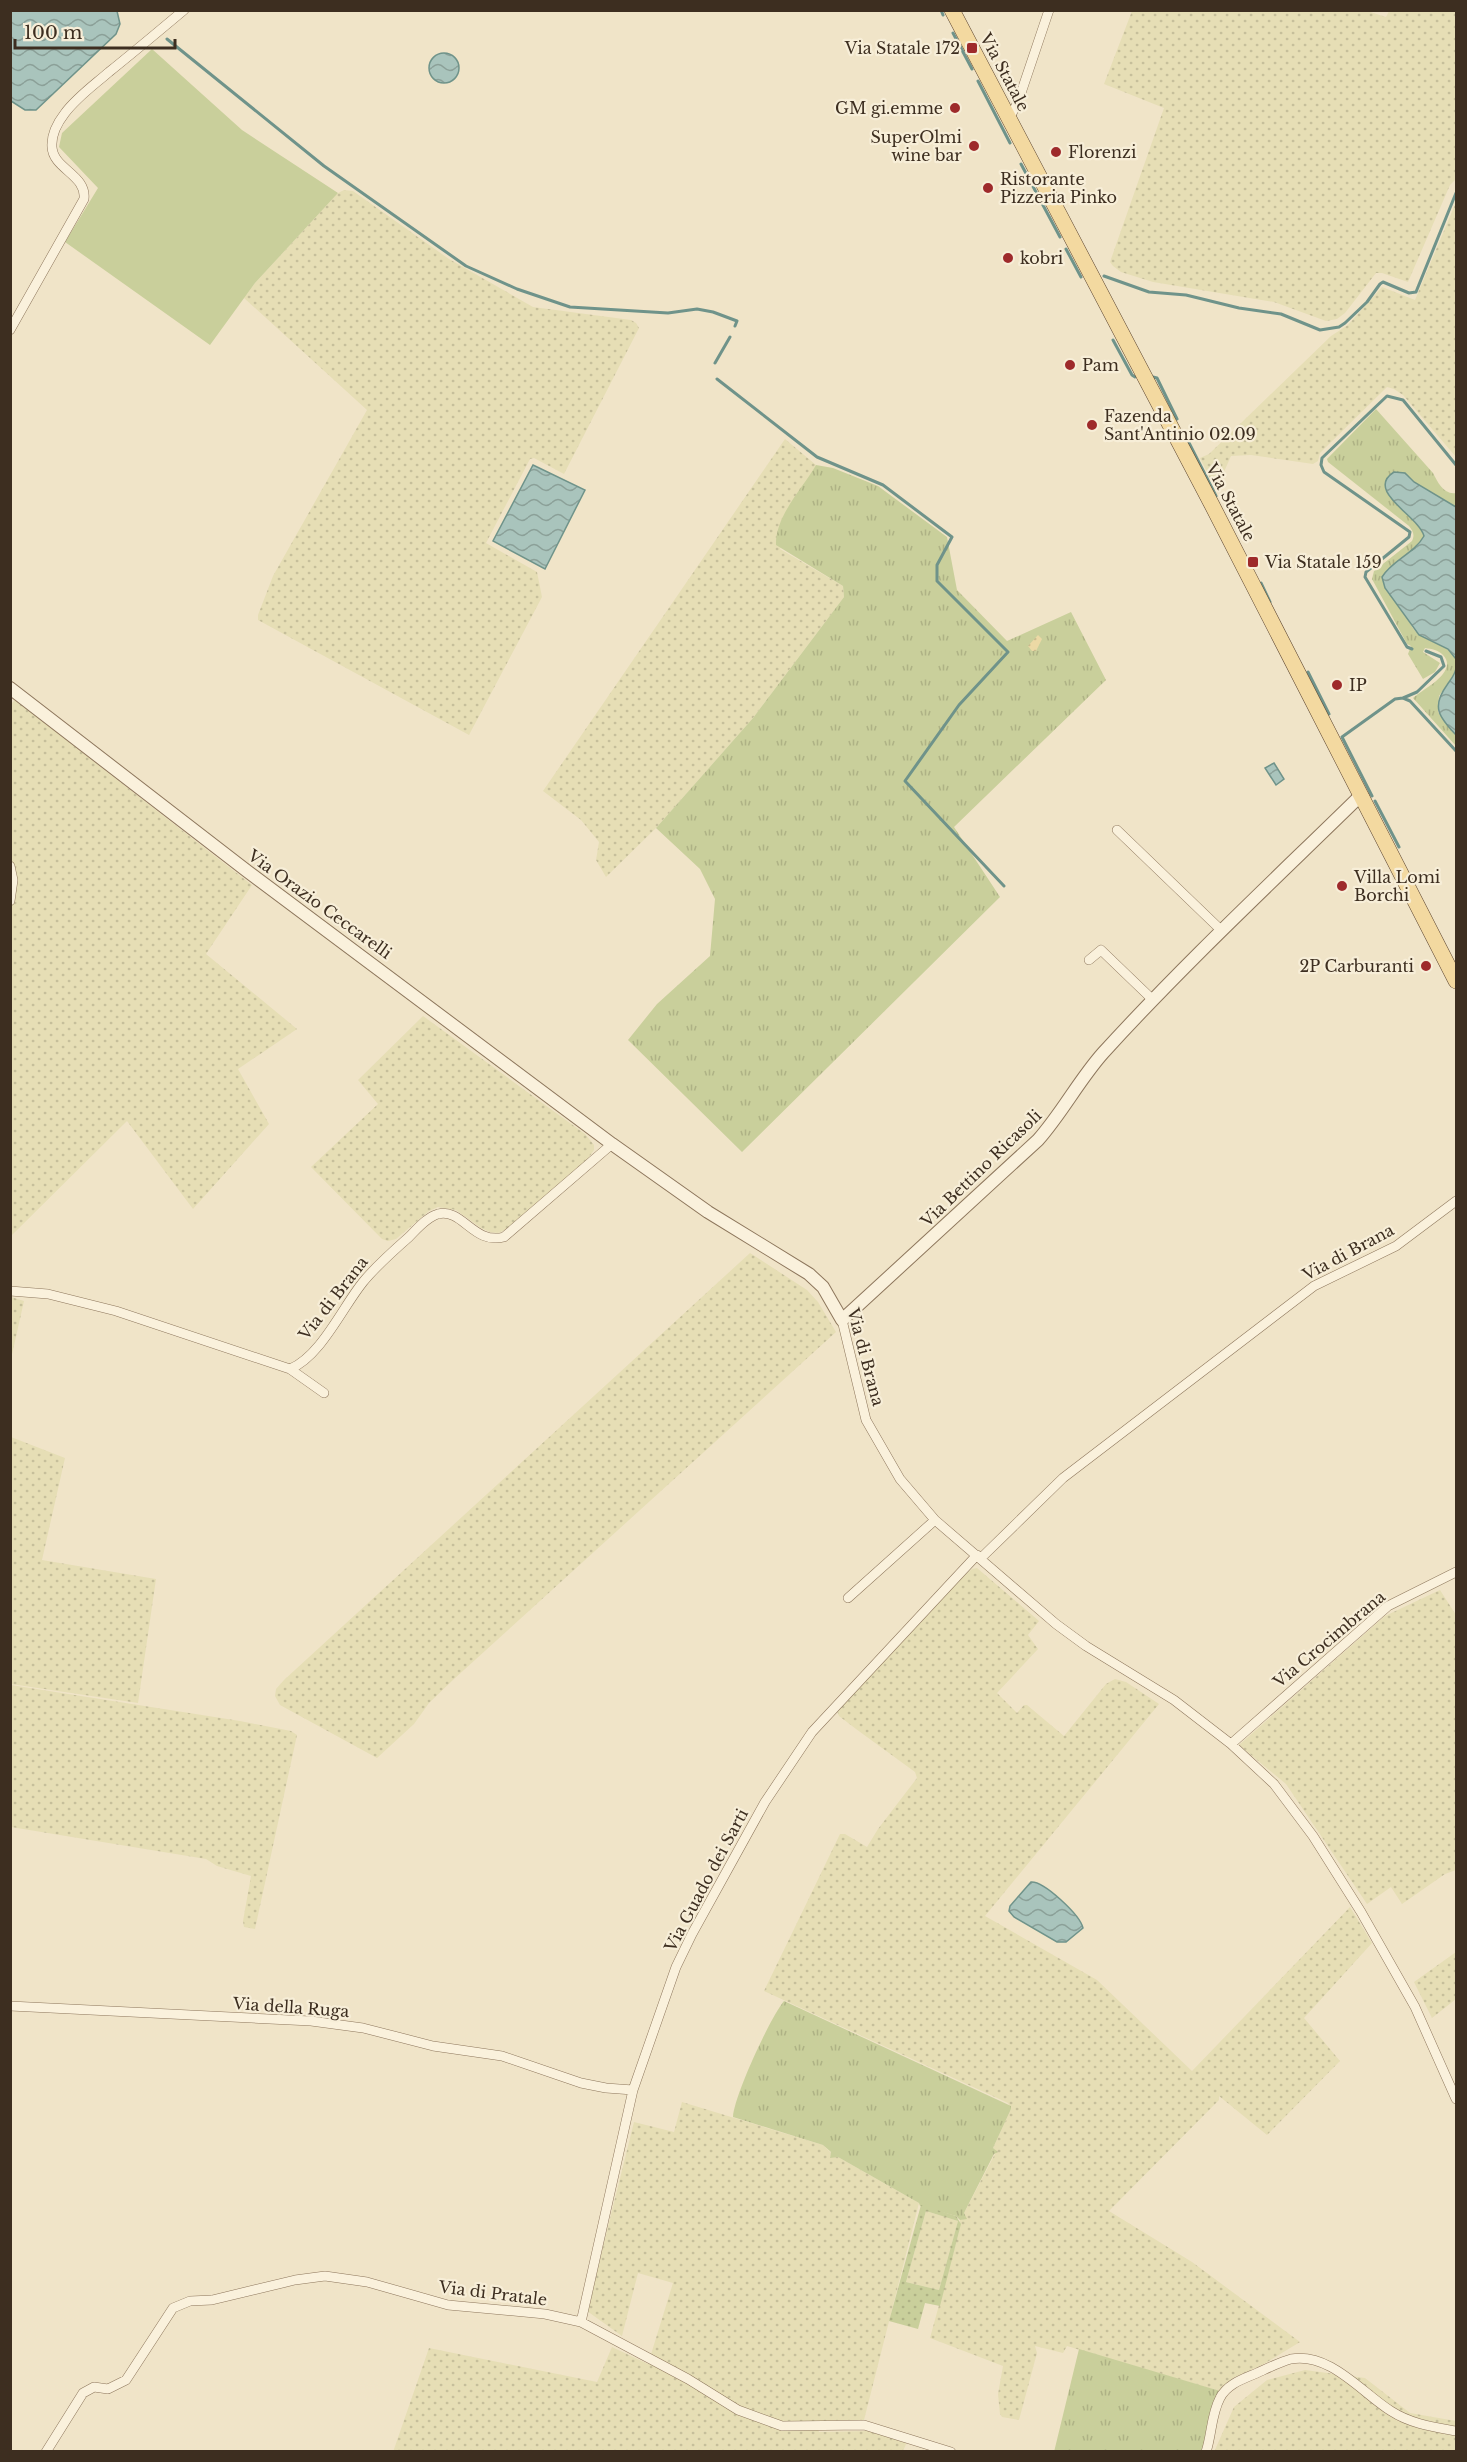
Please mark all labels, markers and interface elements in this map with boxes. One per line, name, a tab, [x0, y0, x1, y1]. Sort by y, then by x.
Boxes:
scale bar	[15, 12, 176, 50]
text: 100 m	[24, 22, 82, 44]
street label: Via Statale	[976, 29, 1034, 114]
place label: Via Statale 172	[844, 38, 960, 58]
marker: Via Statale 172	[965, 41, 979, 55]
place label: GM gi.emme	[835, 98, 943, 118]
marker: GM gi.emme	[948, 101, 962, 115]
place label: SuperOlmi wine bar	[871, 127, 963, 165]
marker: SuperOlmi wine bar	[967, 139, 981, 153]
place label: Florenzi	[1068, 142, 1137, 162]
marker: Florenzi	[1049, 145, 1063, 159]
place label: Ristorante Pizzeria Pinko	[1000, 169, 1117, 207]
marker: Ristorante Pizzeria Pinko	[981, 181, 995, 195]
place label: kobri	[1020, 248, 1064, 268]
marker: kobri	[1001, 251, 1015, 265]
place label: Pam	[1082, 355, 1119, 375]
marker: Pam	[1063, 358, 1077, 372]
place label: Fazenda Sant'Antinio 02.09	[1104, 406, 1256, 444]
marker: Fazenda Sant'Antinio 02.09	[1085, 418, 1099, 432]
street label: Via Statale	[1202, 459, 1260, 544]
place label: Via Statale 159	[1264, 552, 1382, 572]
marker: Via Statale 159	[1246, 555, 1260, 569]
place label: IP	[1349, 675, 1367, 695]
marker: IP	[1330, 678, 1344, 692]
street label: Via Orazio Ceccarelli	[243, 845, 396, 963]
place label: Villa Lomi Borchi	[1353, 867, 1441, 905]
marker: Villa Lomi Borchi	[1335, 879, 1349, 893]
place label: 2P Carburanti	[1300, 956, 1415, 976]
marker: 2P Carburanti	[1419, 959, 1433, 973]
street label: Via Bettino Ricasoli	[916, 1105, 1046, 1231]
street label: Via di Brana	[1298, 1219, 1397, 1285]
street label: Via di Brana	[294, 1252, 372, 1345]
street label: Via di Brana	[843, 1305, 889, 1408]
street label: Via Crocimbrana	[1268, 1586, 1389, 1692]
street label: Via Guado dei Sarti	[659, 1805, 752, 1956]
street label: Via della Ruga	[231, 1993, 350, 2021]
street label: Via di Pratale	[437, 2276, 548, 2310]

